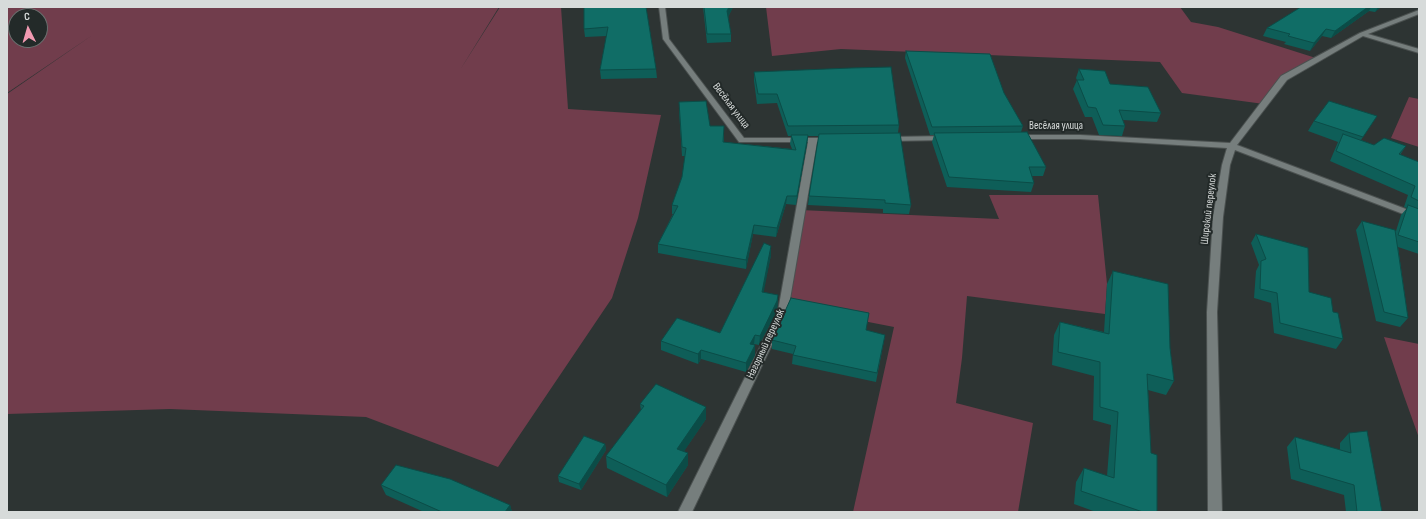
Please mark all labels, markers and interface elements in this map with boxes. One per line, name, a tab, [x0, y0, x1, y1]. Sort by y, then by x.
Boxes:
north arrow	[8, 8, 48, 48]
text: С	[24, 10, 30, 23]
street label: Весёлая улица	[710, 81, 752, 131]
street label: Весёлая улица	[1029, 119, 1083, 133]
street label: Широкий переулок	[1198, 173, 1220, 245]
street label: Нагорный переулок	[744, 307, 788, 381]

